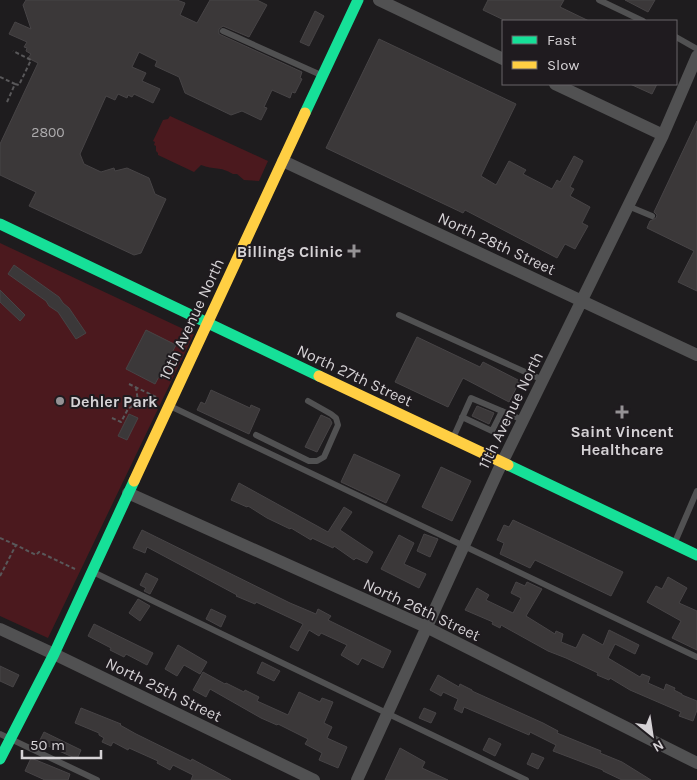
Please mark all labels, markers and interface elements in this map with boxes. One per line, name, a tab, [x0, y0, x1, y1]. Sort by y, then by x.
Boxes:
legend	[502, 20, 677, 85]
text: Fast	[547, 31, 577, 49]
text: Slow	[547, 56, 579, 74]
house number: 2800	[31, 124, 65, 141]
street label: North 28th Street	[435, 208, 559, 279]
place label: Billings Clinic	[237, 242, 343, 261]
marker: Billings Clinic	[347, 244, 361, 258]
street label: 10th Avenue North	[155, 255, 228, 383]
street label: North 27th Street	[294, 340, 416, 411]
street label: 11th Avenue North	[474, 349, 547, 472]
place label: Dehler Park	[70, 392, 158, 411]
marker: Dehler Park	[54, 395, 66, 407]
marker: Saint Vincent Healthcare	[615, 405, 629, 419]
place label: Saint Vincent Healthcare	[570, 422, 674, 459]
street label: North 26th Street	[360, 574, 483, 645]
street label: North 25th Street	[103, 653, 225, 726]
north arrow	[627, 710, 677, 760]
scale bar	[22, 728, 101, 760]
text: 50 m	[30, 736, 65, 754]
text: N	[650, 736, 667, 756]

